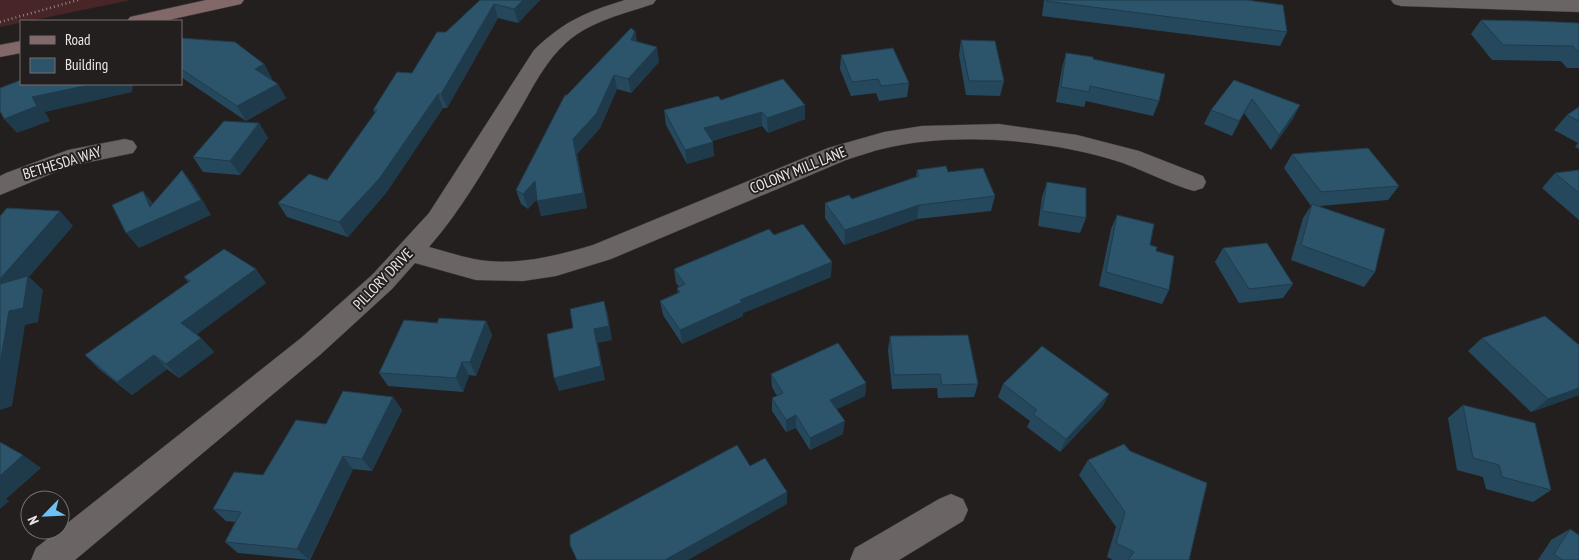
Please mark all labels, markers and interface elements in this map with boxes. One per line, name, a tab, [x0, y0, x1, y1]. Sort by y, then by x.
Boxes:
legend	[20, 20, 182, 85]
text: Road	[65, 30, 91, 49]
text: Building	[65, 55, 108, 74]
street label: BETHESDA WAY	[20, 142, 104, 183]
street label: COLONY MILL LANE	[747, 142, 849, 197]
street label: PILLORY DRIVE	[349, 244, 417, 313]
north arrow	[20, 490, 70, 540]
text: N	[23, 513, 43, 527]

